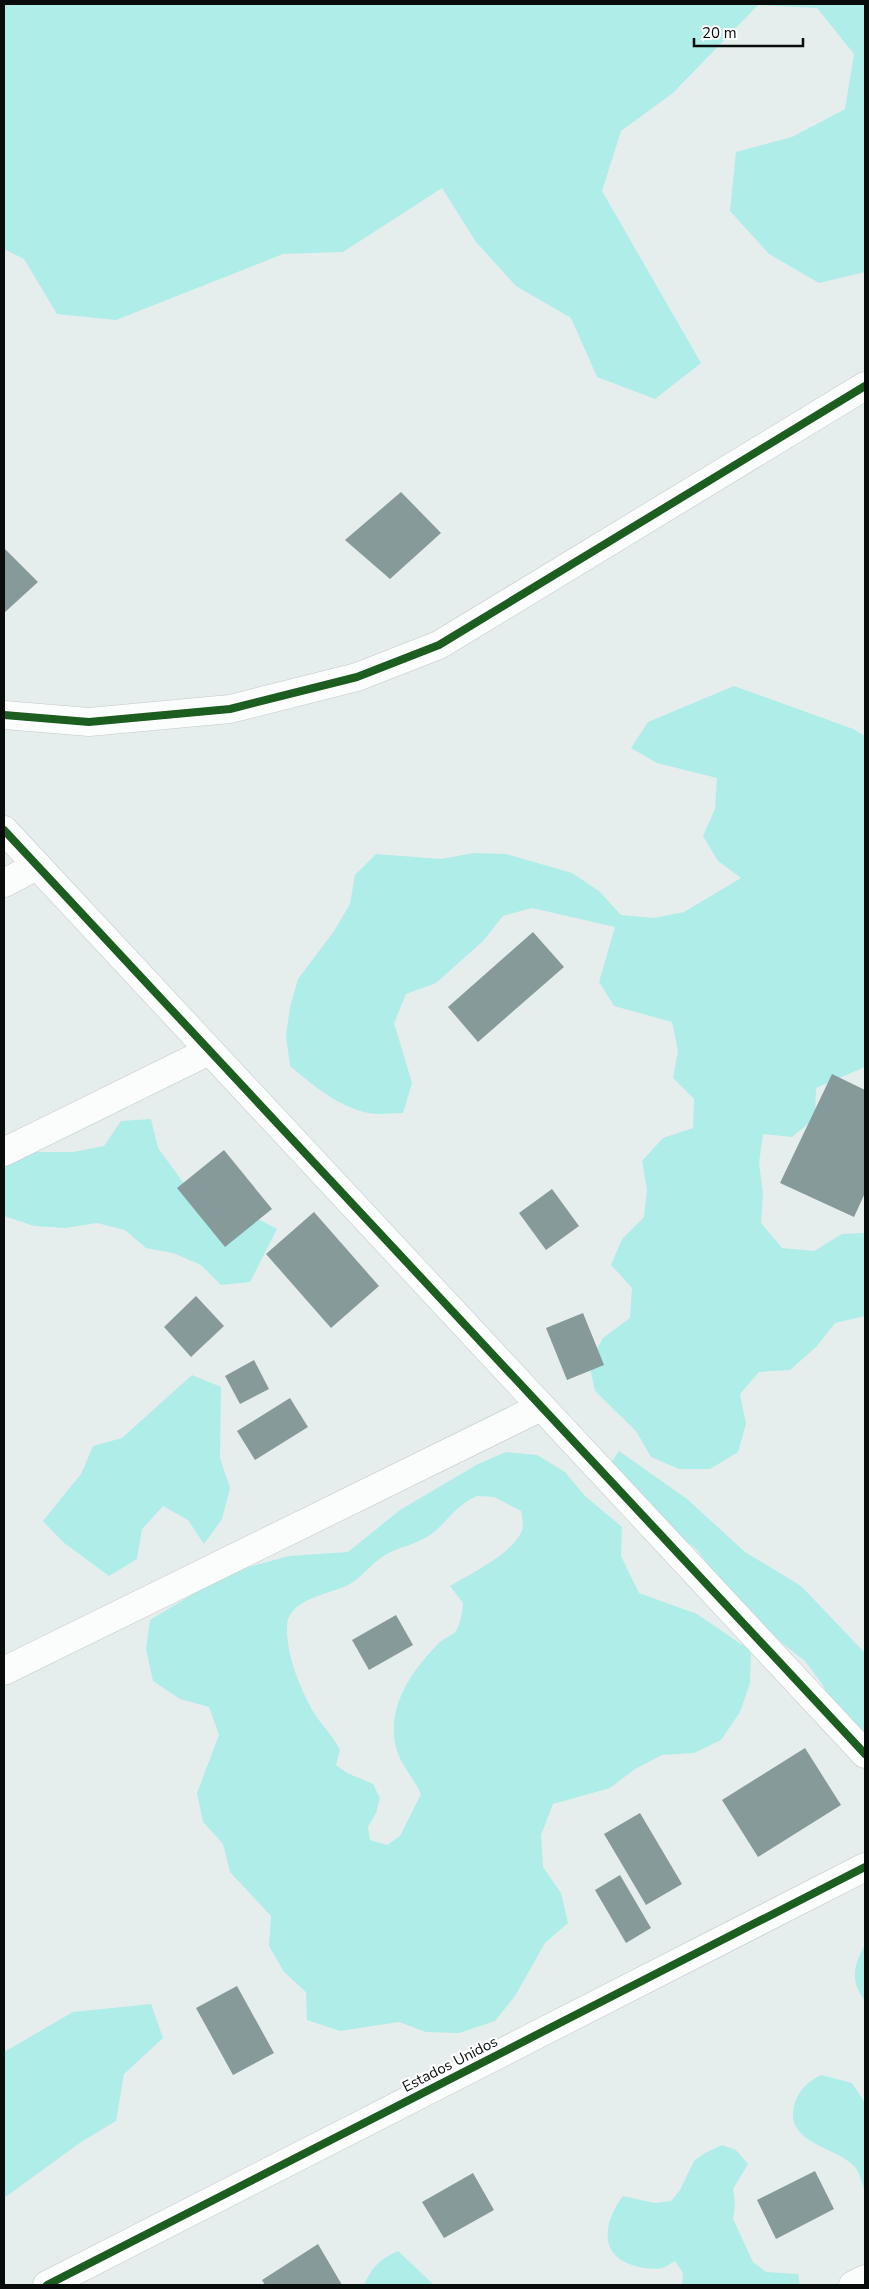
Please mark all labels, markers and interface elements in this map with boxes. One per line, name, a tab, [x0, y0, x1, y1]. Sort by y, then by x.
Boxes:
scale bar	[694, 15, 803, 47]
text: 20 m	[702, 23, 737, 43]
street label: Estados Unidos	[399, 2031, 501, 2097]

